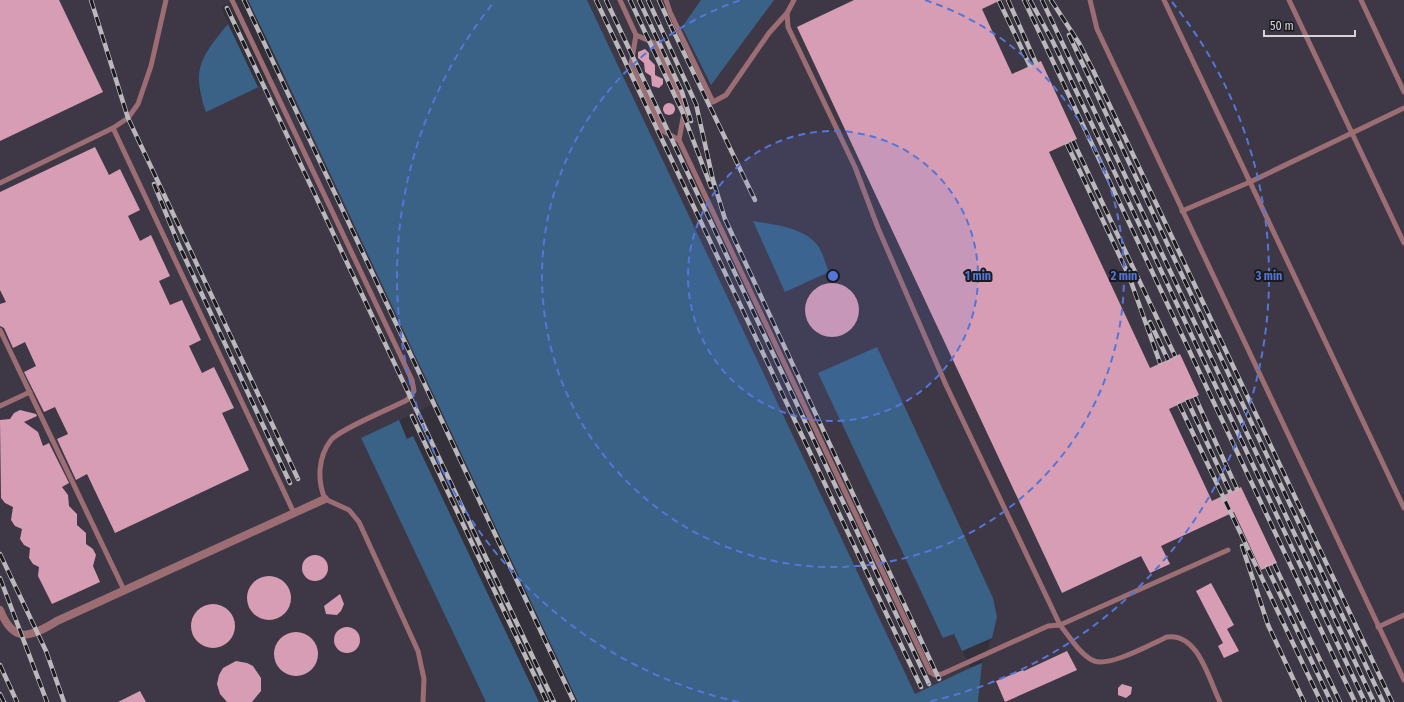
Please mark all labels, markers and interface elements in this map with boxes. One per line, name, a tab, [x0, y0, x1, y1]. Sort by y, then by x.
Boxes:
scale bar	[1264, 12, 1355, 38]
text: 50 m	[1270, 19, 1294, 33]
centre of rings	[826, 269, 840, 283]
text: 1 min	[965, 269, 991, 283]
text: 2 min	[1110, 269, 1137, 283]
text: 3 min	[1255, 269, 1282, 283]

